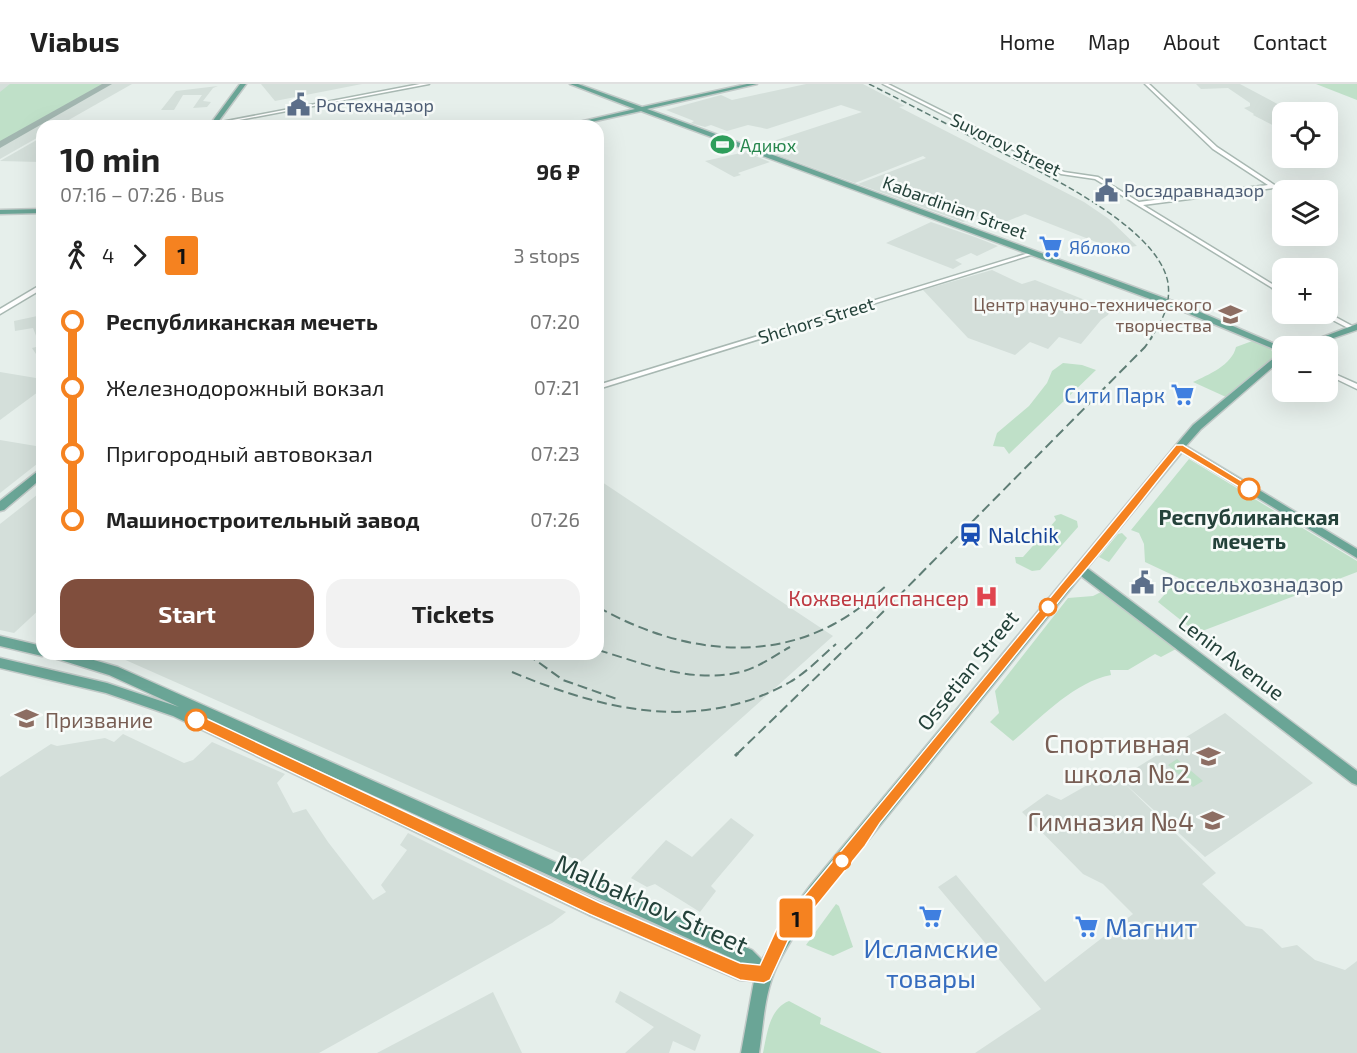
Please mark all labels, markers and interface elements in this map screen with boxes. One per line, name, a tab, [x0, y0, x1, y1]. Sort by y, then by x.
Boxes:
text: Viabus	[30, 24, 120, 58]
text: Home	[999, 29, 1055, 54]
text: Map	[1088, 29, 1130, 54]
text: About	[1163, 29, 1220, 54]
text: Contact	[1253, 29, 1327, 54]
public building icon: Ростехнадзор	[285, 92, 311, 118]
place label: Ростехнадзор	[316, 94, 434, 116]
map controls	[1272, 102, 1338, 402]
button: locate	[1272, 102, 1338, 168]
street label: Suvorov Street	[947, 108, 1065, 180]
sports icon: Адиюх	[709, 132, 735, 158]
place label: Адиюх	[740, 134, 797, 156]
text: 10 min	[60, 139, 160, 179]
text: 96 ₽	[536, 158, 580, 184]
street label: Kabardinian Street	[880, 171, 1030, 243]
public building icon: Росздравнадзор	[1093, 177, 1119, 203]
place label: Росздравнадзор	[1124, 179, 1264, 201]
button: layers	[1272, 180, 1338, 246]
text: 07:16 – 07:26 · Bus	[60, 182, 224, 206]
supermarket icon: Яблоко	[1038, 234, 1064, 260]
place label: Яблоко	[1069, 236, 1131, 258]
icon: walk	[60, 239, 93, 272]
icon: forward	[123, 239, 156, 272]
text: 4	[102, 243, 114, 267]
text: 1	[177, 243, 186, 268]
text: 3 stops	[514, 243, 580, 267]
button: +	[1272, 258, 1338, 324]
street label: Shchors Street	[755, 292, 877, 348]
place label: Центр научно-технического творчества	[973, 293, 1212, 336]
school or university icon: Центр научно-технического творчества	[1217, 301, 1243, 327]
text: Республиканская мечеть	[106, 308, 378, 334]
text: 07:20	[530, 309, 580, 333]
button: −	[1272, 336, 1338, 402]
text: Железнодорожный вокзал	[106, 374, 384, 400]
text: 07:21	[534, 375, 580, 399]
supermarket icon: Сити Парк	[1170, 381, 1196, 407]
place label: Сити Парк	[1064, 382, 1165, 407]
text: Пригородный автовокзал	[106, 440, 373, 466]
text: 07:23	[531, 441, 580, 465]
marker: Республиканская мечеть	[1238, 478, 1260, 500]
place label: Республиканская мечеть	[1159, 504, 1339, 553]
text: Машиностроительный завод	[106, 506, 420, 532]
text: 07:26	[530, 507, 580, 531]
station icon: Nalchik	[957, 521, 983, 547]
place label: Nalchik	[988, 522, 1059, 547]
public building icon: Россельхознадзор	[1130, 570, 1156, 596]
place label: Россельхознадзор	[1161, 571, 1344, 596]
button: Start	[60, 579, 314, 648]
button: Tickets	[326, 579, 580, 648]
hospital icon: Кожвендиспансер	[974, 584, 1000, 610]
place label: Кожвендиспансер	[788, 585, 969, 610]
unlabelled marker	[1039, 598, 1057, 616]
street label: Ossetian Street	[911, 605, 1023, 735]
street label: Lenin Avenue	[1174, 609, 1290, 705]
school or university icon: Призвание	[14, 706, 40, 732]
place label: Призвание	[45, 707, 153, 732]
unlabelled marker	[185, 709, 207, 731]
place label: Спортивная школа №2	[1044, 727, 1190, 788]
school or university icon: Спортивная школа №2	[1195, 744, 1221, 770]
place label: Гимназия №4	[1027, 805, 1194, 836]
school or university icon: Гимназия №4	[1199, 807, 1225, 833]
street label: Malbakhov Street	[551, 847, 753, 960]
unlabelled marker	[833, 852, 851, 870]
line badge: 1	[776, 898, 816, 938]
supermarket icon: Исламские товары	[918, 903, 944, 929]
text: 1	[791, 906, 801, 931]
place label: Магнит	[1105, 911, 1198, 942]
supermarket icon: Магнит	[1074, 913, 1100, 939]
place label: Исламские товары	[863, 932, 999, 993]

